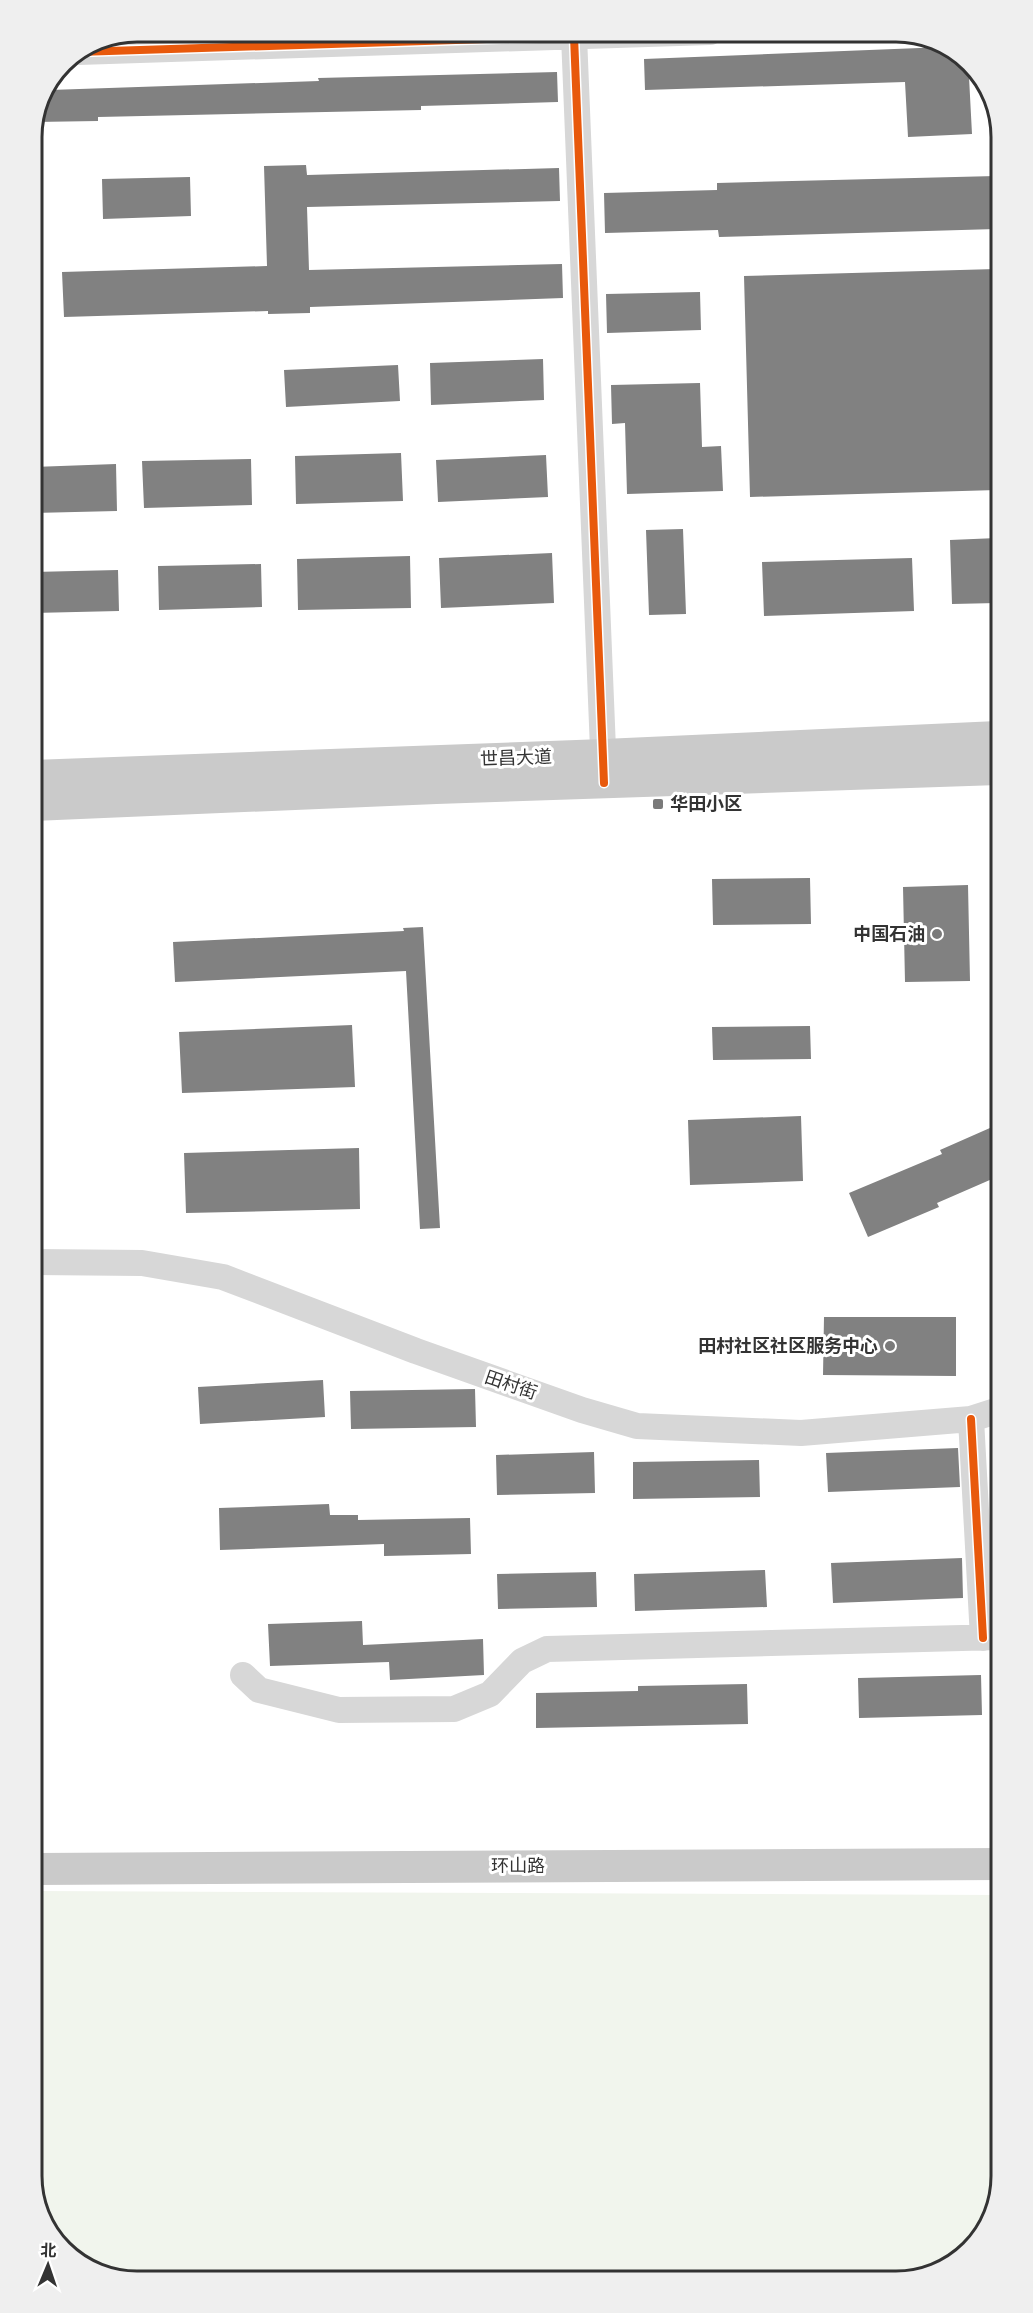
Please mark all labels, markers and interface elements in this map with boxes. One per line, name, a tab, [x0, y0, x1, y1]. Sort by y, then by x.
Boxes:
street label: 世昌大道	[480, 746, 552, 769]
place label: 华田小区	[670, 793, 742, 814]
marker: 华田小区	[651, 797, 665, 811]
place label: 中国石油	[853, 923, 925, 944]
marker: 中国石油	[930, 927, 944, 941]
place label: 田村社区社区服务中心	[698, 1335, 878, 1356]
marker: 田村社区社区服务中心	[883, 1339, 897, 1353]
street label: 田村街	[482, 1366, 540, 1403]
street label: 环山路	[491, 1855, 545, 1876]
north arrow	[18, 2235, 78, 2295]
text: 北	[40, 2241, 57, 2260]

